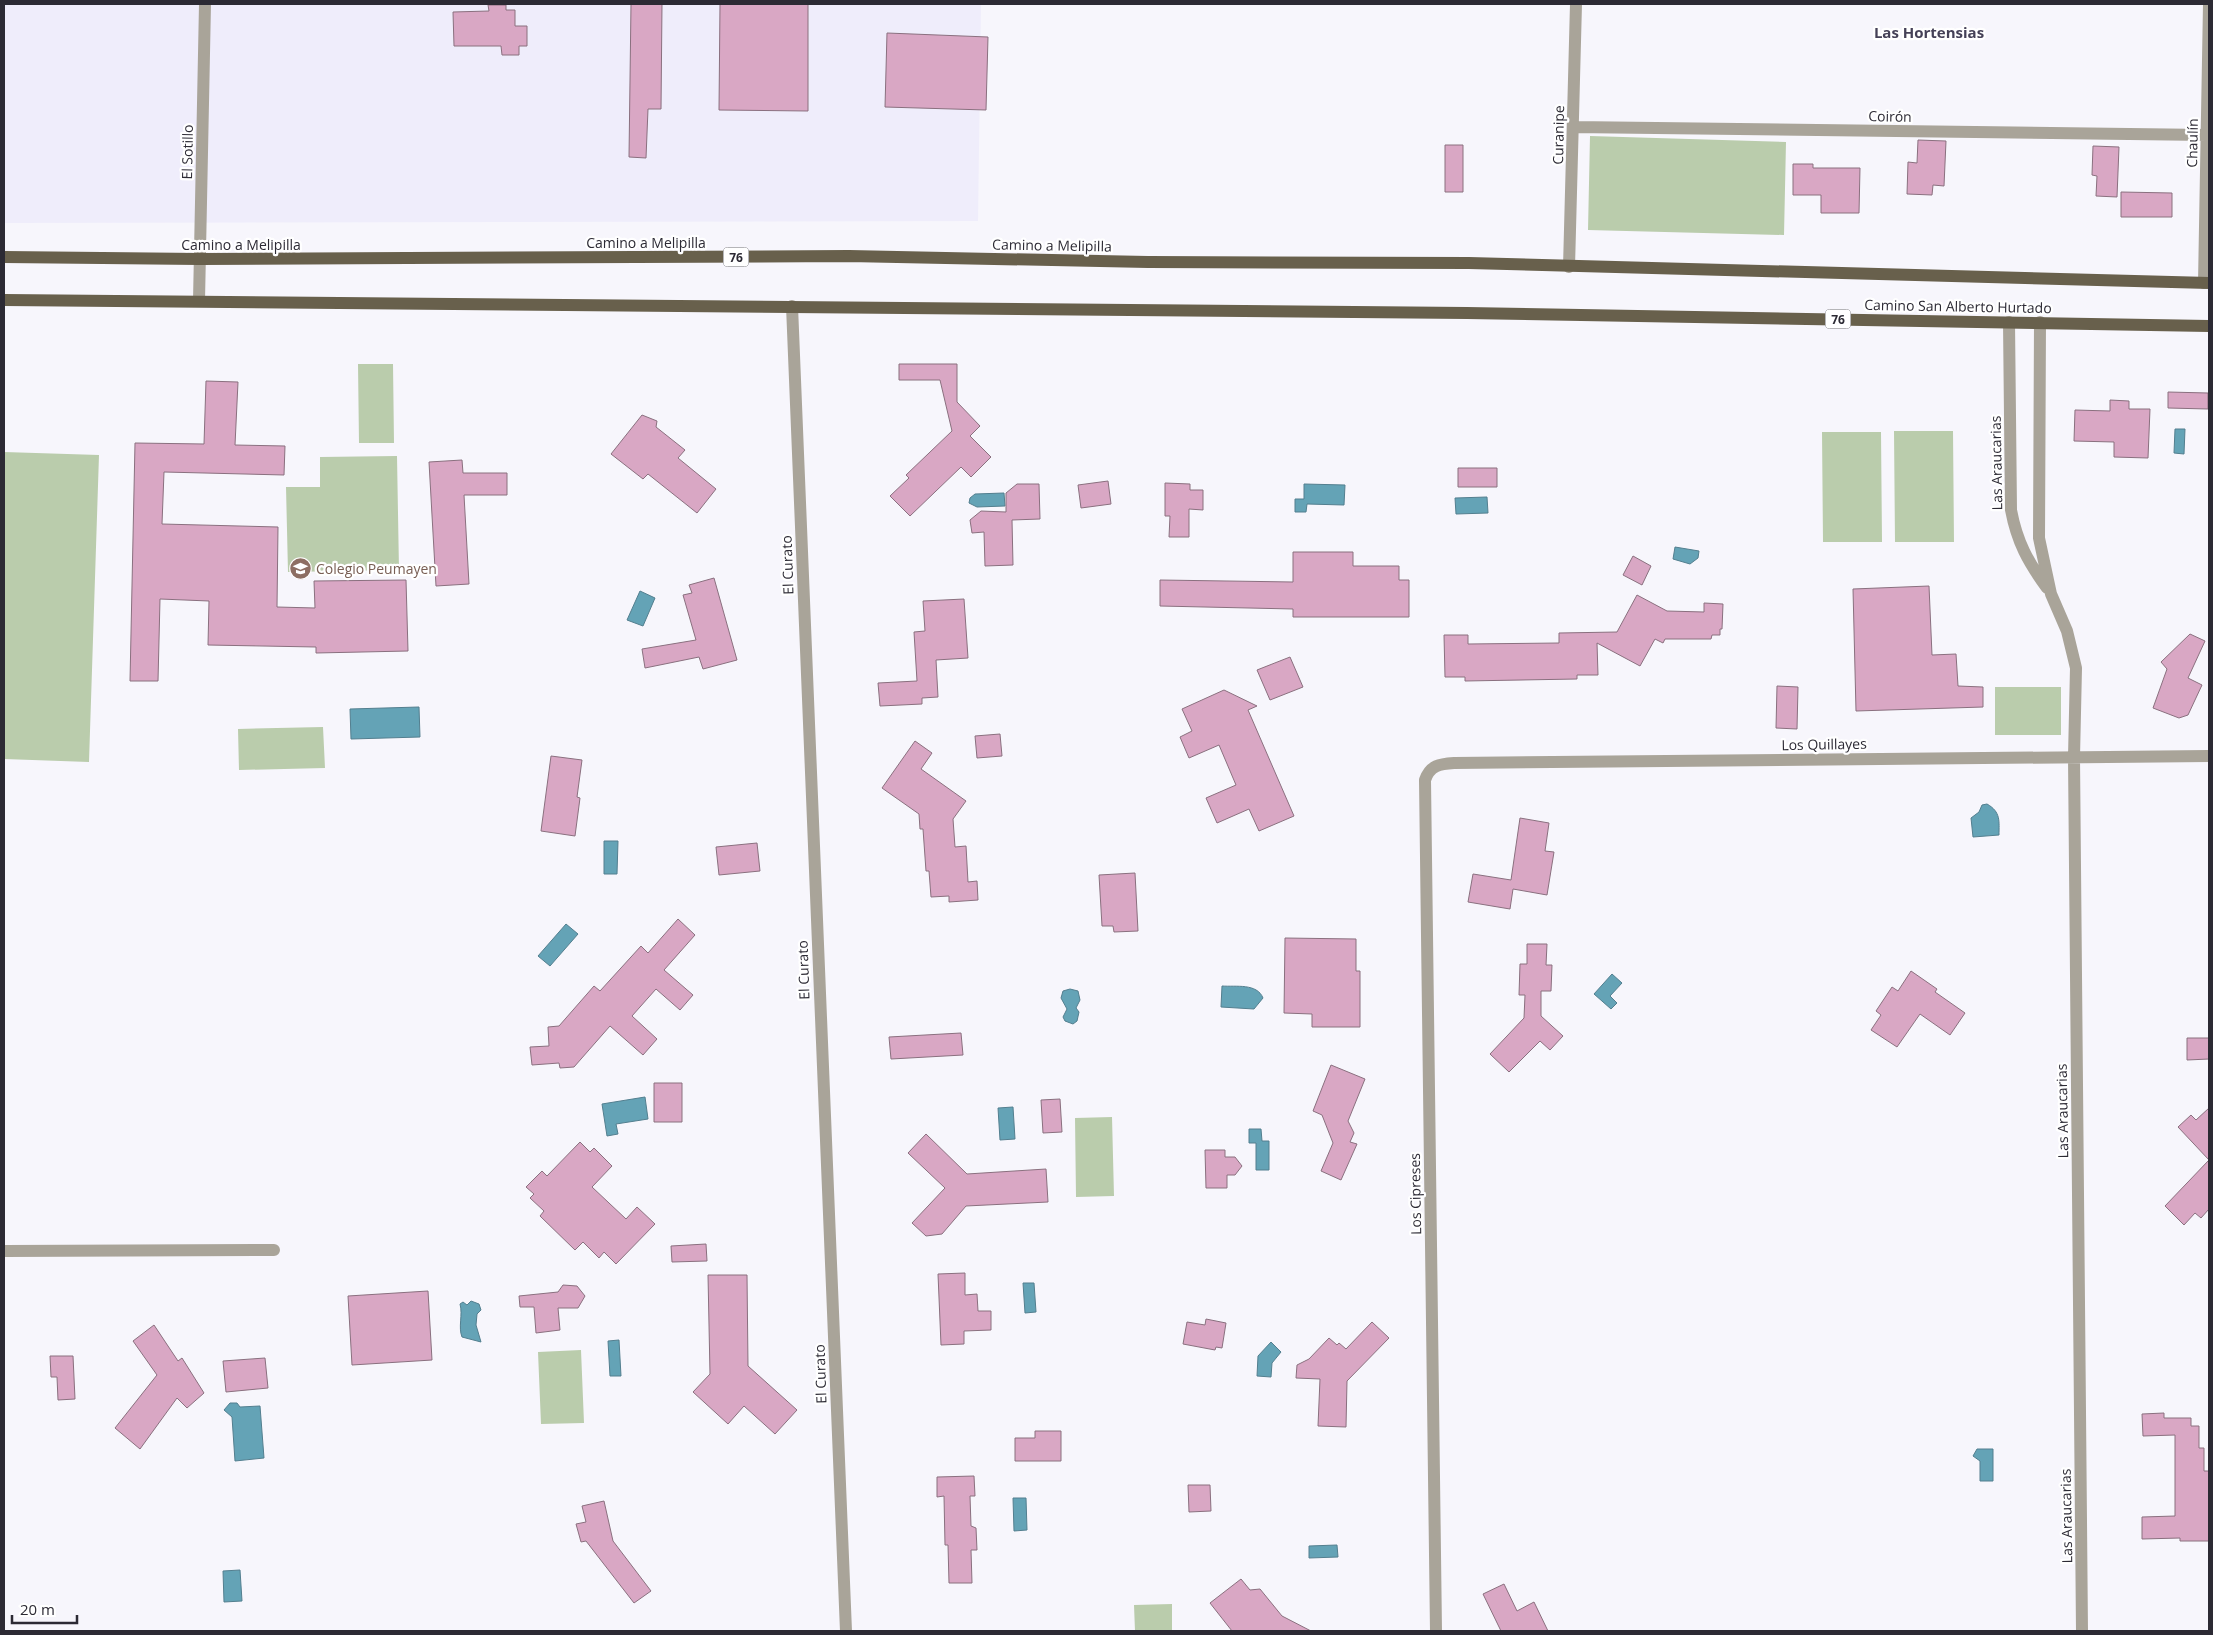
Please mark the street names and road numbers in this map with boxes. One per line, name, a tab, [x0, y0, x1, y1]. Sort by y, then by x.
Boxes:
street label: Curanipe	[1548, 105, 1568, 165]
street label: Coirón	[1868, 106, 1912, 126]
street label: Chaulín	[2182, 118, 2202, 168]
street label: El Sotillo	[177, 124, 197, 180]
street label: Camino a Melipilla	[586, 233, 706, 252]
street label: Camino a Melipilla	[992, 234, 1112, 256]
street label: Camino a Melipilla	[181, 235, 301, 254]
road number: 76	[724, 248, 748, 266]
street label: Camino San Alberto Hurtado	[1864, 295, 2052, 317]
road number: 76	[1826, 310, 1850, 328]
street label: Las Araucarias	[1986, 415, 2006, 510]
street label: El Curato	[776, 535, 798, 595]
street label: Los Quillayes	[1781, 734, 1867, 754]
street label: El Curato	[792, 940, 814, 1000]
street label: Las Araucarias	[2052, 1063, 2072, 1158]
street label: Los Cipreses	[1405, 1153, 1425, 1235]
street label: El Curato	[809, 1344, 831, 1404]
street label: Las Araucarias	[2056, 1468, 2076, 1563]

